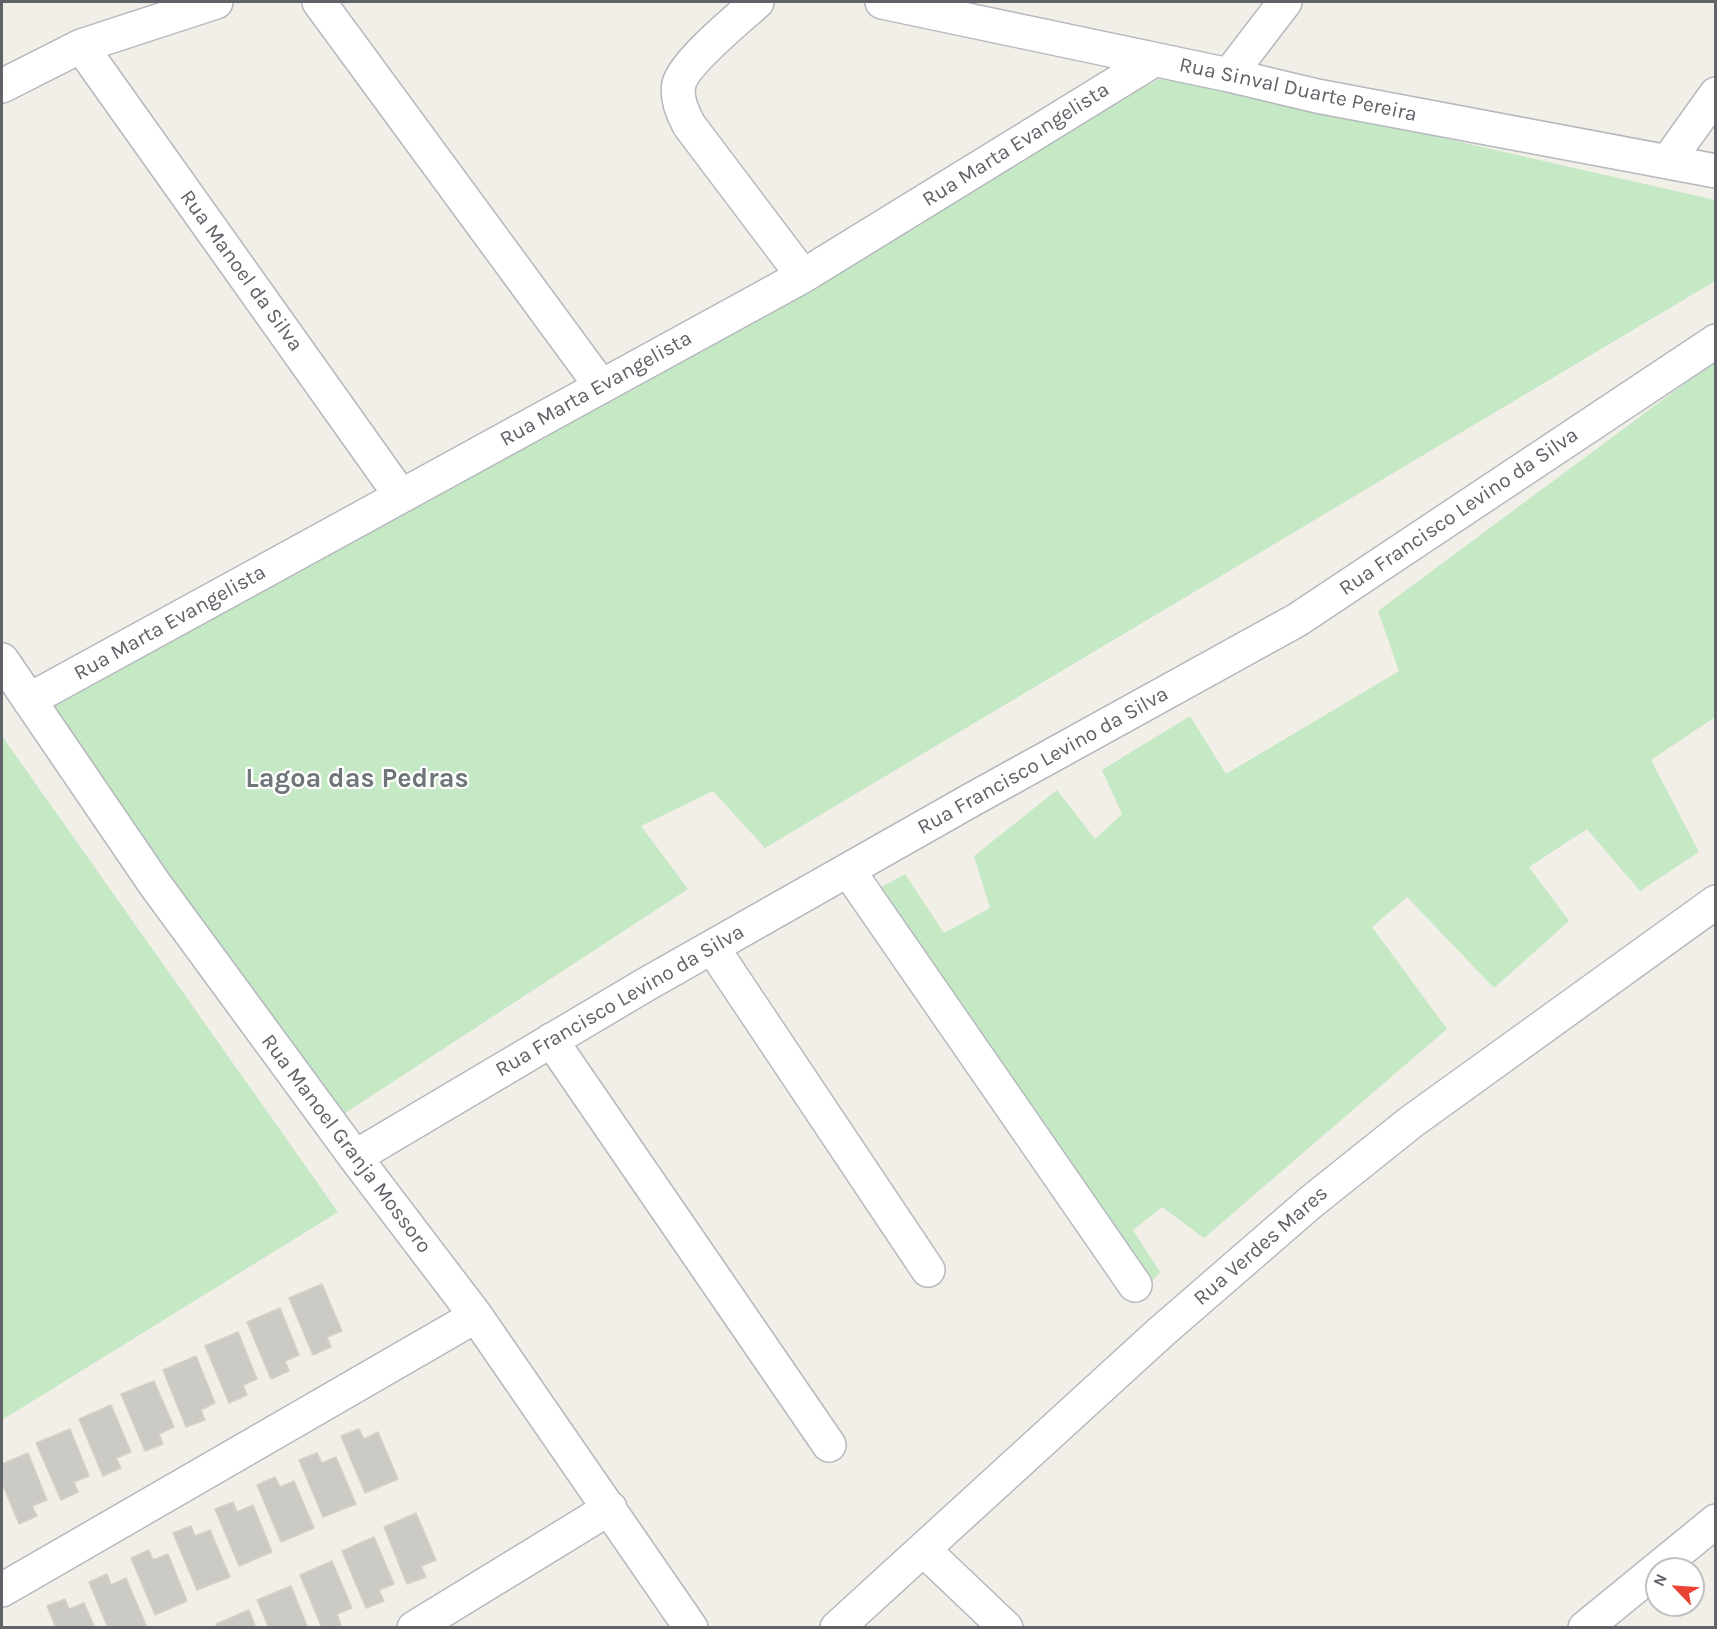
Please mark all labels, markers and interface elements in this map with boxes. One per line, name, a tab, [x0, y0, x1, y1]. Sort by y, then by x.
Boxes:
street label: Rua Sinval Duarte Pereira	[1177, 52, 1419, 128]
street label: Rua Marta Evangelista	[918, 77, 1114, 213]
street label: Rua Manoel da Silva	[174, 185, 308, 357]
street label: Rua Marta Evangelista	[496, 326, 696, 452]
street label: Rua Francisco Levino da Silva	[1335, 422, 1583, 602]
street label: Rua Marta Evangelista	[70, 560, 270, 686]
street label: Rua Francisco Levino da Silva	[913, 681, 1173, 841]
district label: Lagoa das Pedras	[245, 763, 469, 795]
street label: Rua Francisco Levino da Silva	[491, 919, 749, 1083]
street label: Rua Manoel Granja Mossoro	[255, 1030, 437, 1258]
street label: Rua Verdes Mares	[1189, 1181, 1333, 1311]
north arrow	[1645, 1557, 1705, 1617]
text: N	[1649, 1571, 1671, 1589]

